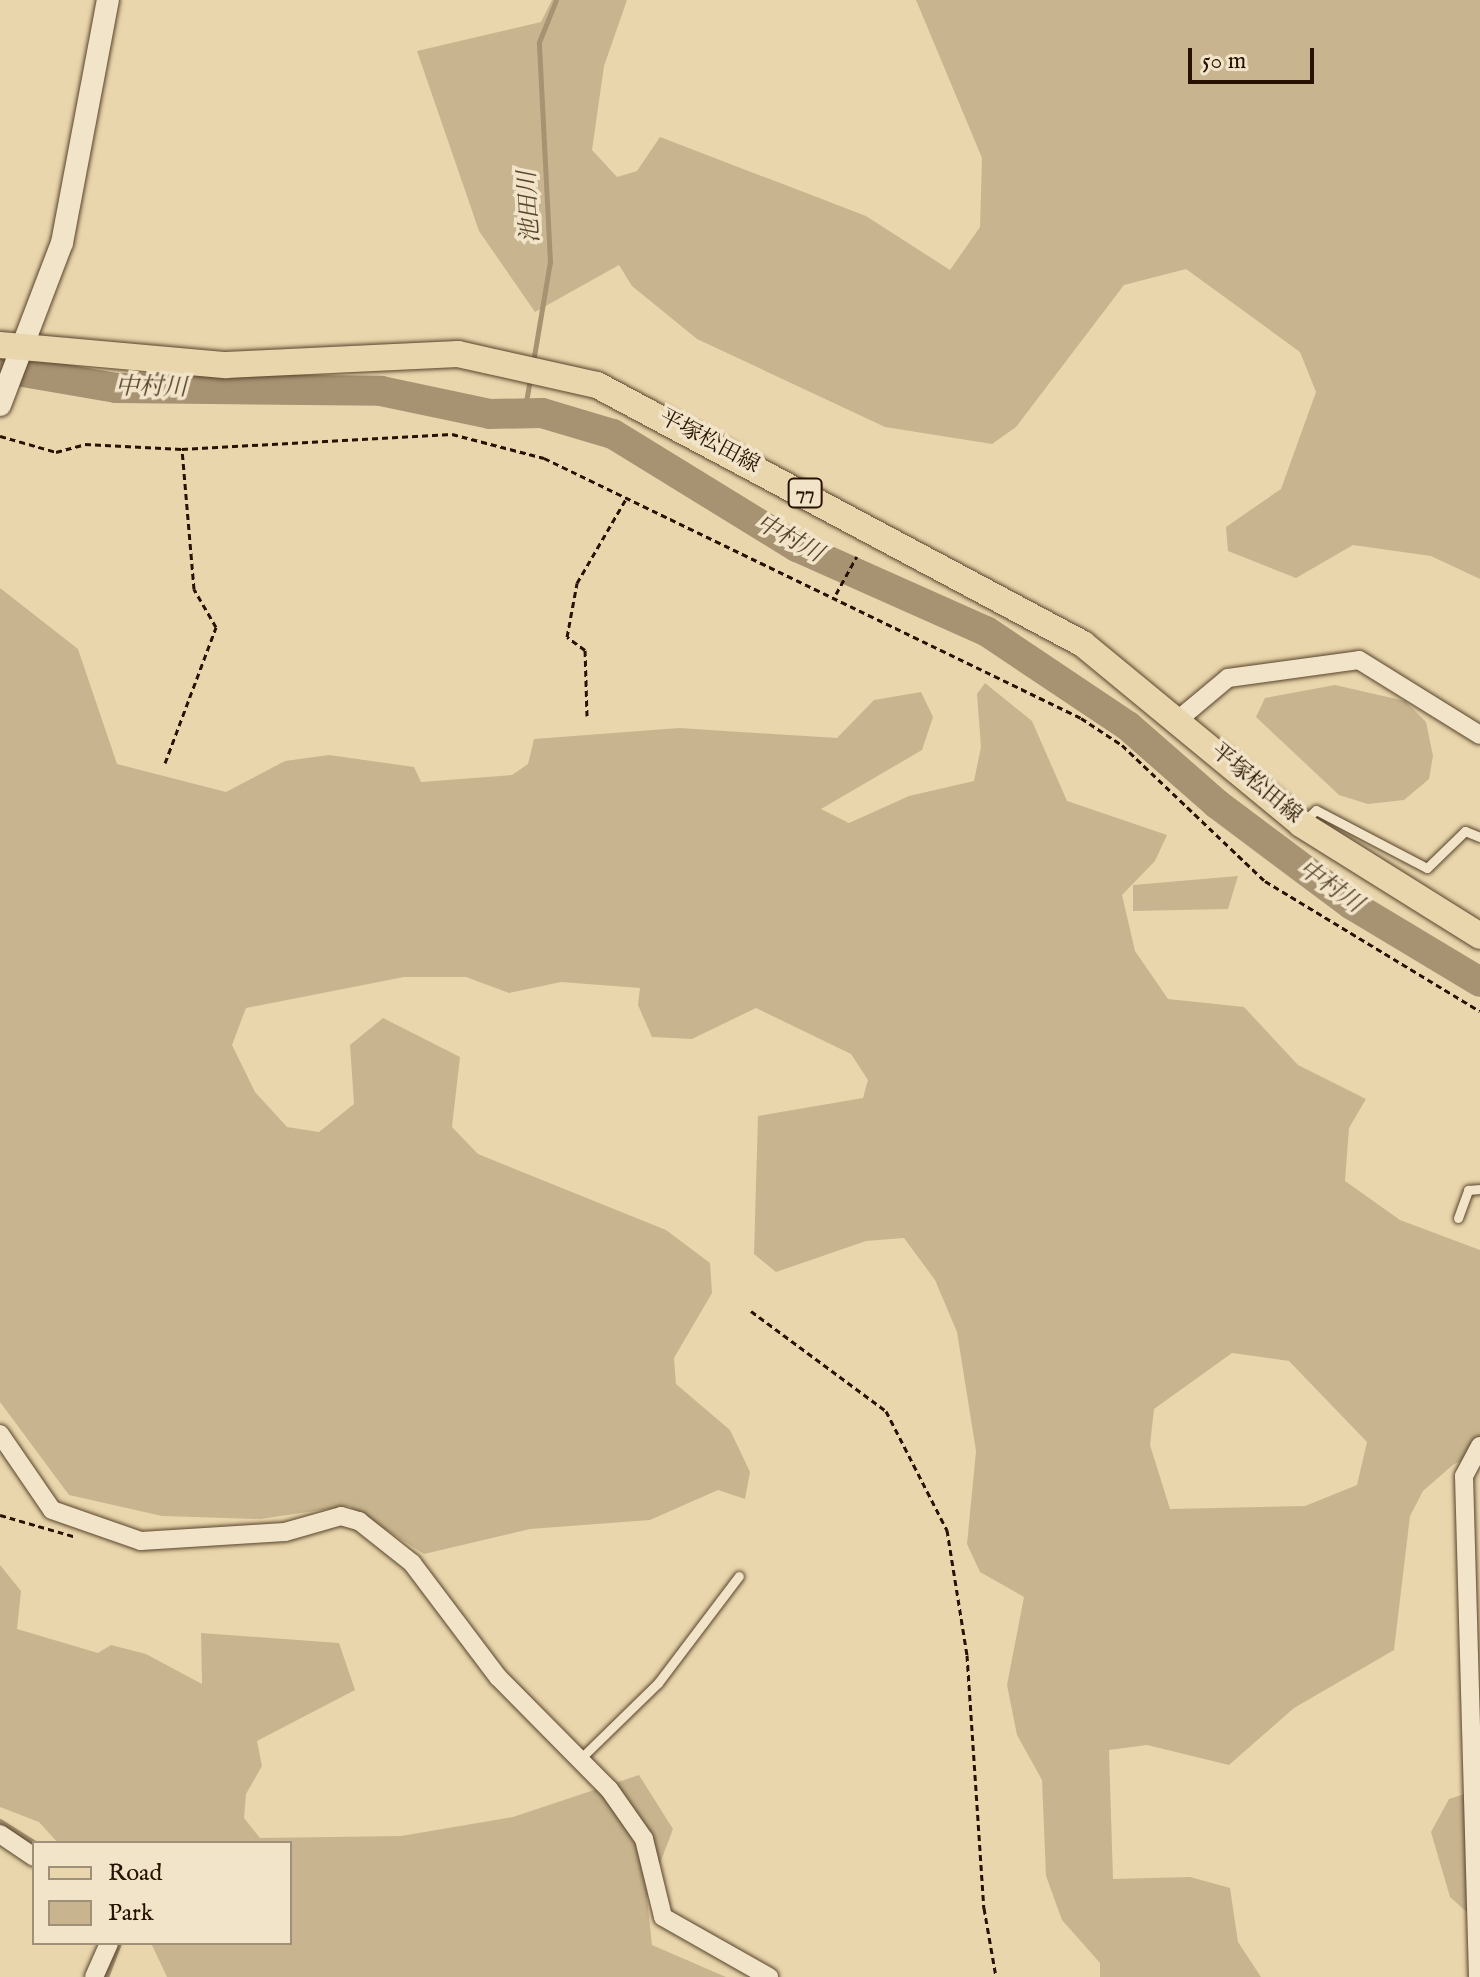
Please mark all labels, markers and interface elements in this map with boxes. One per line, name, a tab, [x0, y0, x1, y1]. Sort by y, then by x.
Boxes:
scale bar	[1192, 32, 1318, 82]
text: 50 m	[1202, 46, 1246, 77]
water label: 池田川	[514, 170, 546, 244]
water label: 中村川	[115, 373, 187, 403]
street label: 平塚松田線	[654, 405, 764, 479]
road number: 77	[787, 477, 823, 509]
water label: 中村川	[751, 509, 827, 569]
street label: 平塚松田線	[1205, 739, 1307, 829]
water label: 中村川	[1292, 855, 1368, 919]
legend	[32, 1841, 292, 1945]
text: Road	[108, 1858, 162, 1889]
text: Park	[108, 1898, 154, 1929]

